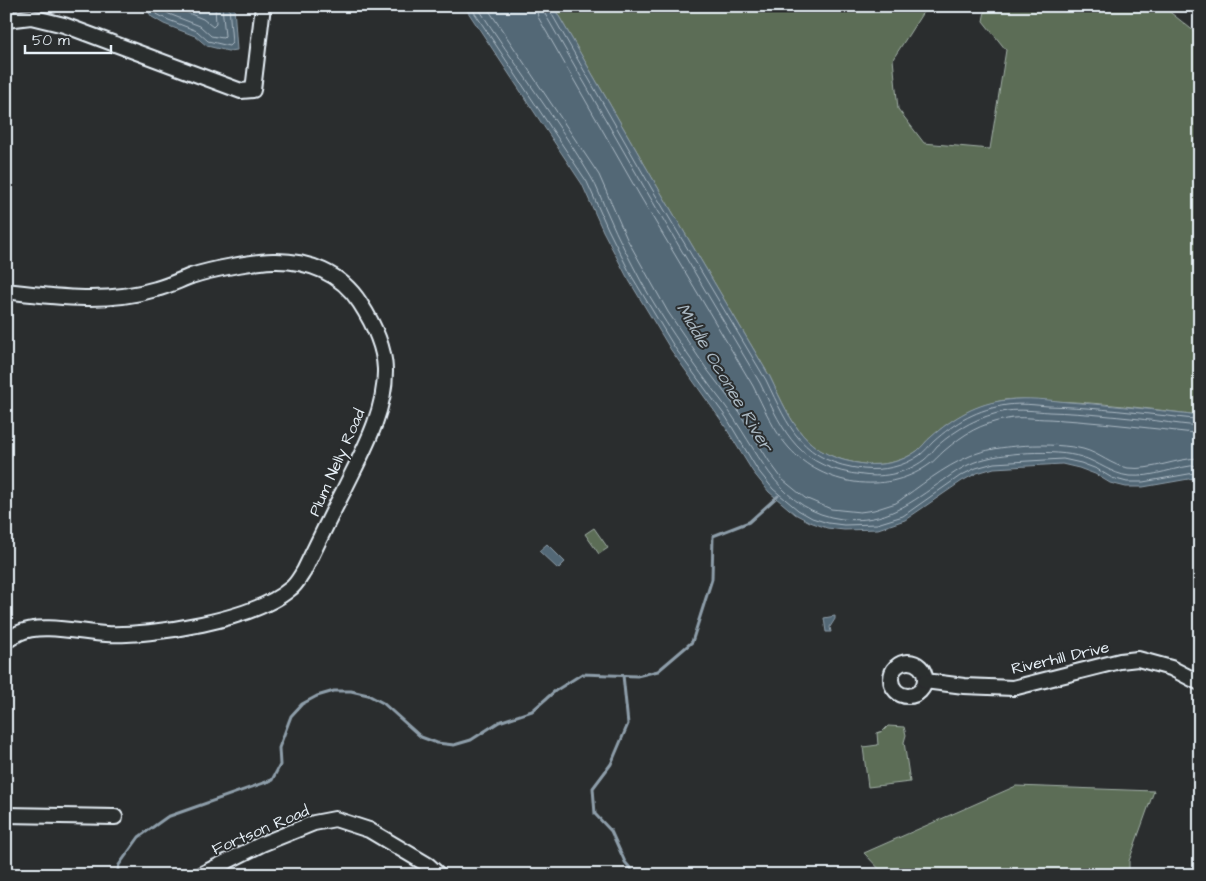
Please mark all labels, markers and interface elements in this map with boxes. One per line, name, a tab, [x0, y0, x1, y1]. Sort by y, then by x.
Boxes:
scale bar	[25, 22, 111, 54]
text: 50 m	[32, 30, 70, 51]
water label: Middle Oconee River	[670, 298, 780, 458]
street label: Plum Nelly Road	[303, 405, 371, 520]
street label: Riverhill Drive	[1009, 636, 1112, 680]
street label: Fortson Road	[208, 800, 312, 860]

